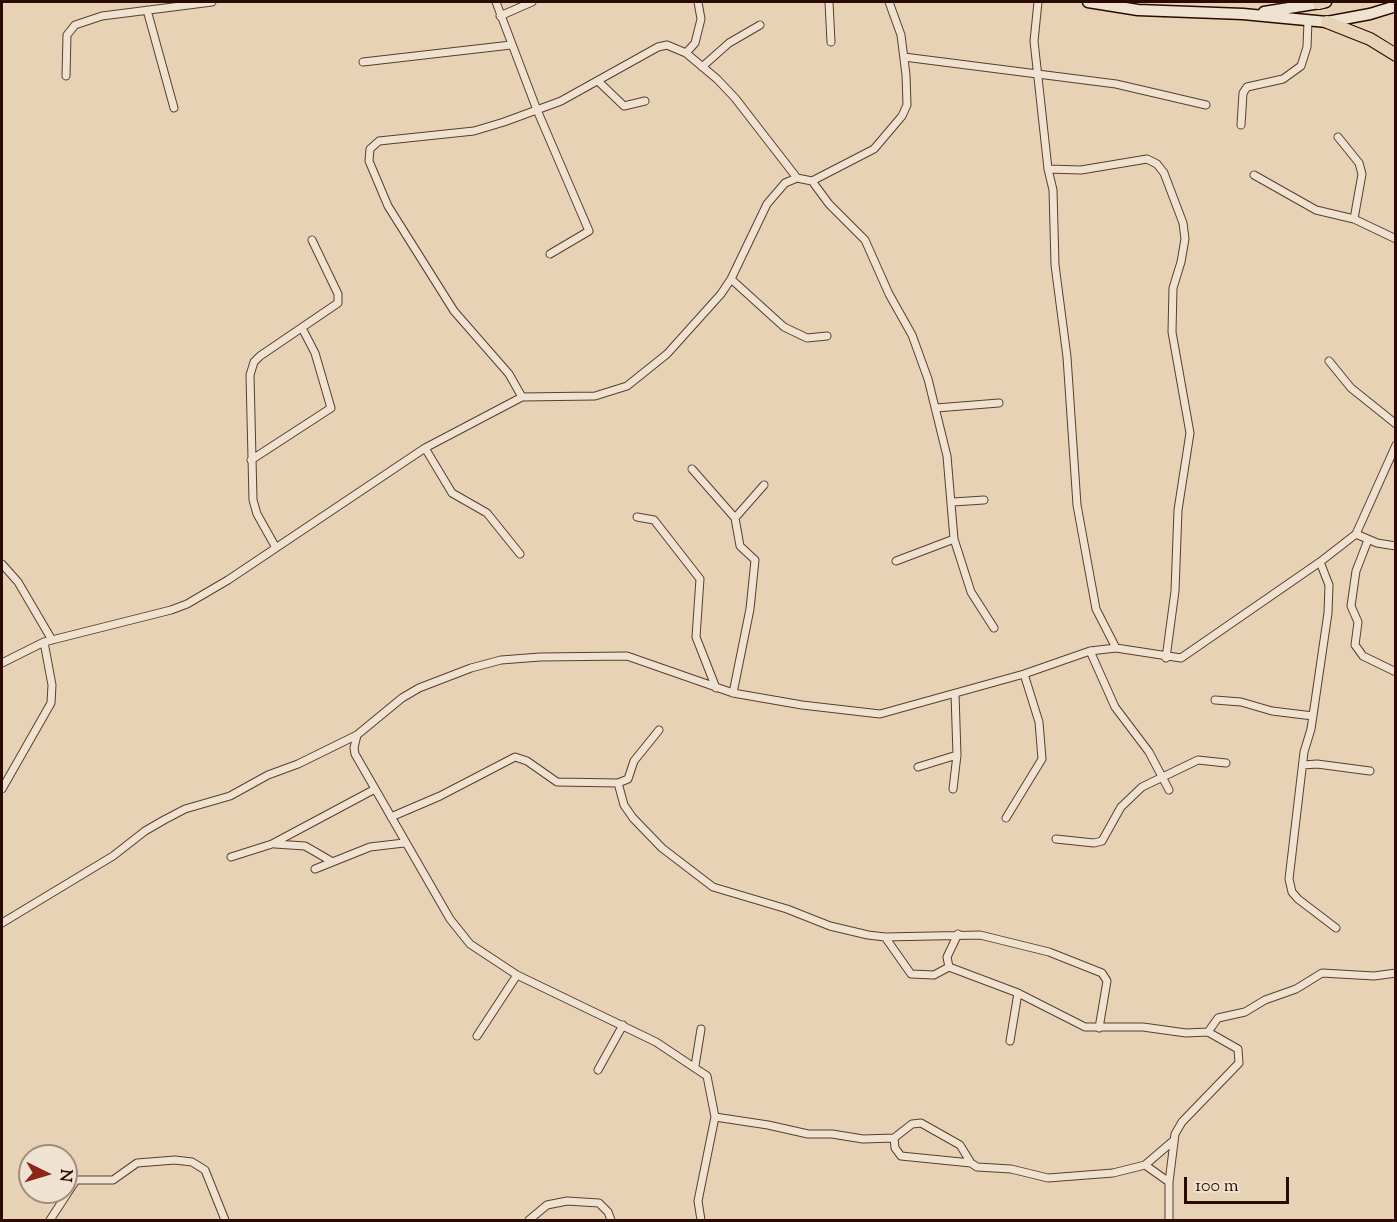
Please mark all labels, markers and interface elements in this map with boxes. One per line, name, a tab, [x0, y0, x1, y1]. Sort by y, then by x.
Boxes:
north arrow	[18, 1144, 78, 1204]
scale bar	[1187, 1165, 1292, 1203]
text: N	[52, 1168, 76, 1183]
text: 100 m	[1195, 1174, 1239, 1200]

